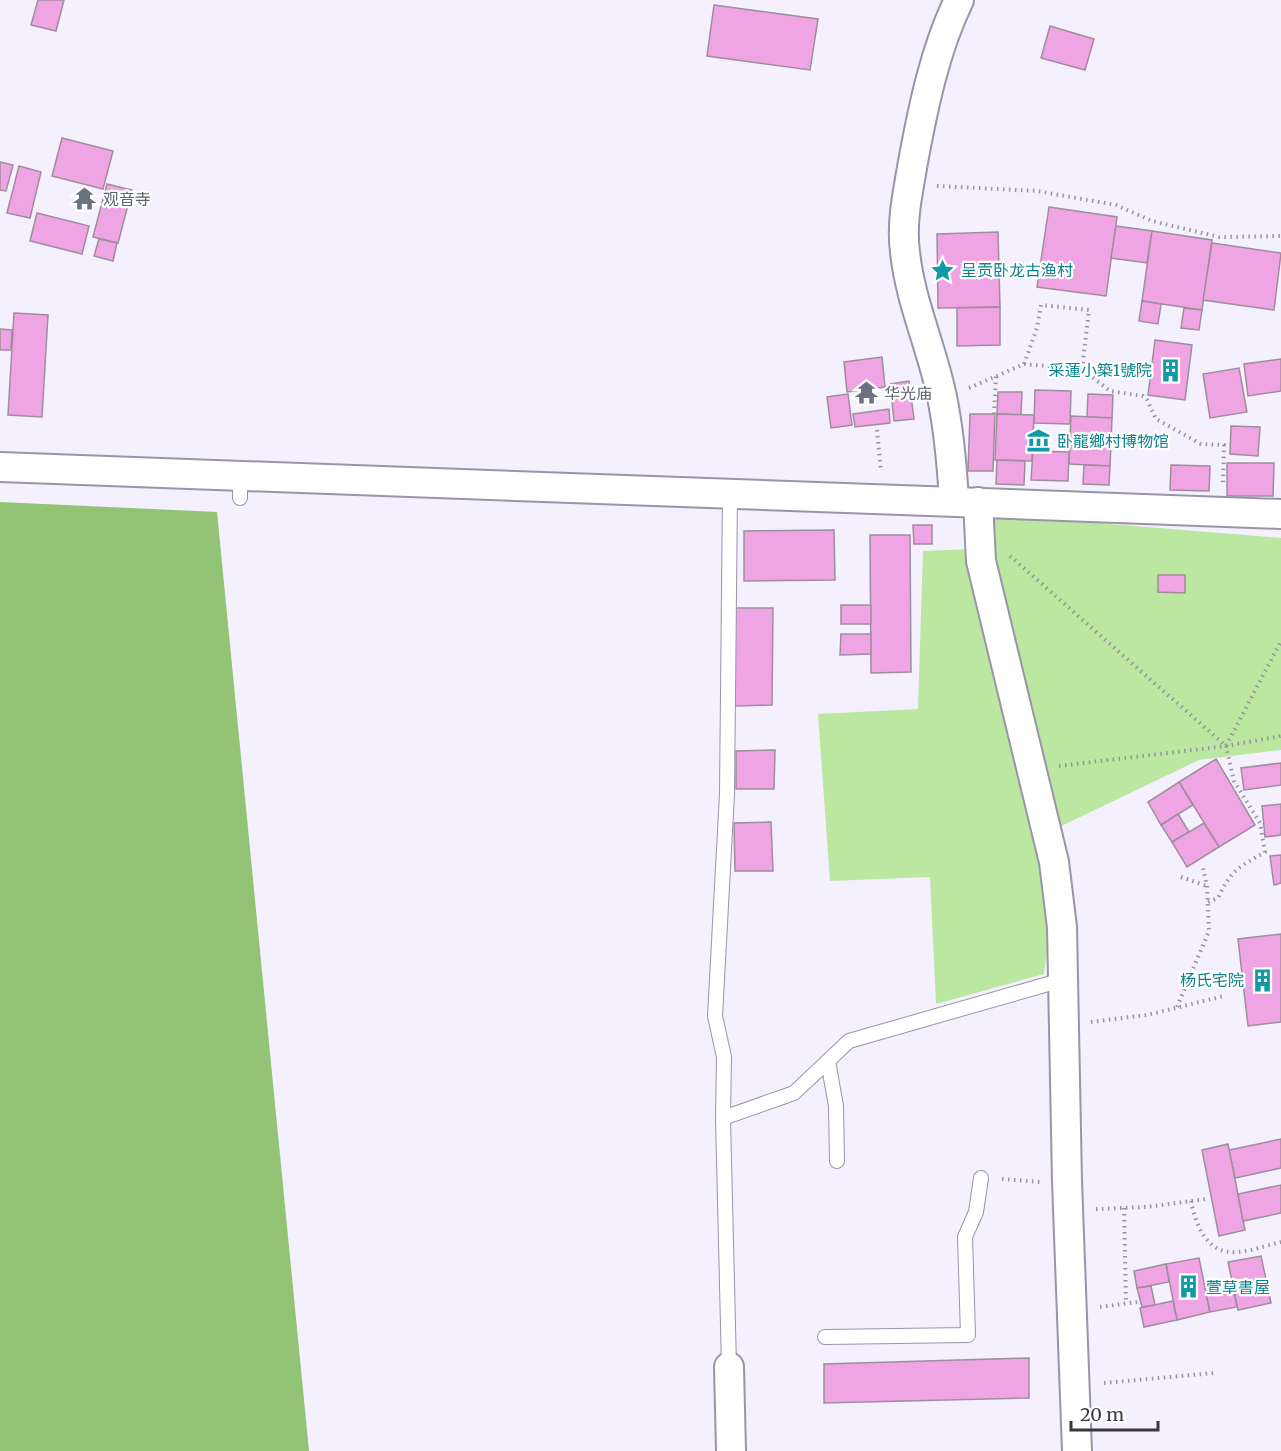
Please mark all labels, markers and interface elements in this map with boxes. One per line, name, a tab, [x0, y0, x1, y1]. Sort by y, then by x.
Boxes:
temple icon: 观音寺	[72, 186, 98, 212]
place label: 观音寺	[103, 189, 151, 209]
place icon: 呈贡卧龙古渔村	[930, 257, 956, 283]
place label: 呈贡卧龙古渔村	[961, 260, 1073, 280]
building icon: 采蓮小築1號院	[1157, 357, 1183, 383]
place label: 采蓮小築1號院	[1049, 360, 1152, 380]
temple icon: 华光庙	[853, 380, 879, 406]
place label: 华光庙	[884, 383, 932, 403]
museum icon: 卧龍鄉村博物馆	[1026, 428, 1052, 454]
place label: 卧龍鄉村博物馆	[1057, 431, 1169, 451]
building icon: 杨氏宅院	[1249, 967, 1275, 993]
place label: 杨氏宅院	[1180, 970, 1244, 990]
building icon: 萱草書屋	[1175, 1274, 1201, 1300]
place label: 萱草書屋	[1206, 1277, 1270, 1297]
scale bar	[1071, 1394, 1158, 1432]
text: 20 m	[1080, 1403, 1124, 1426]

